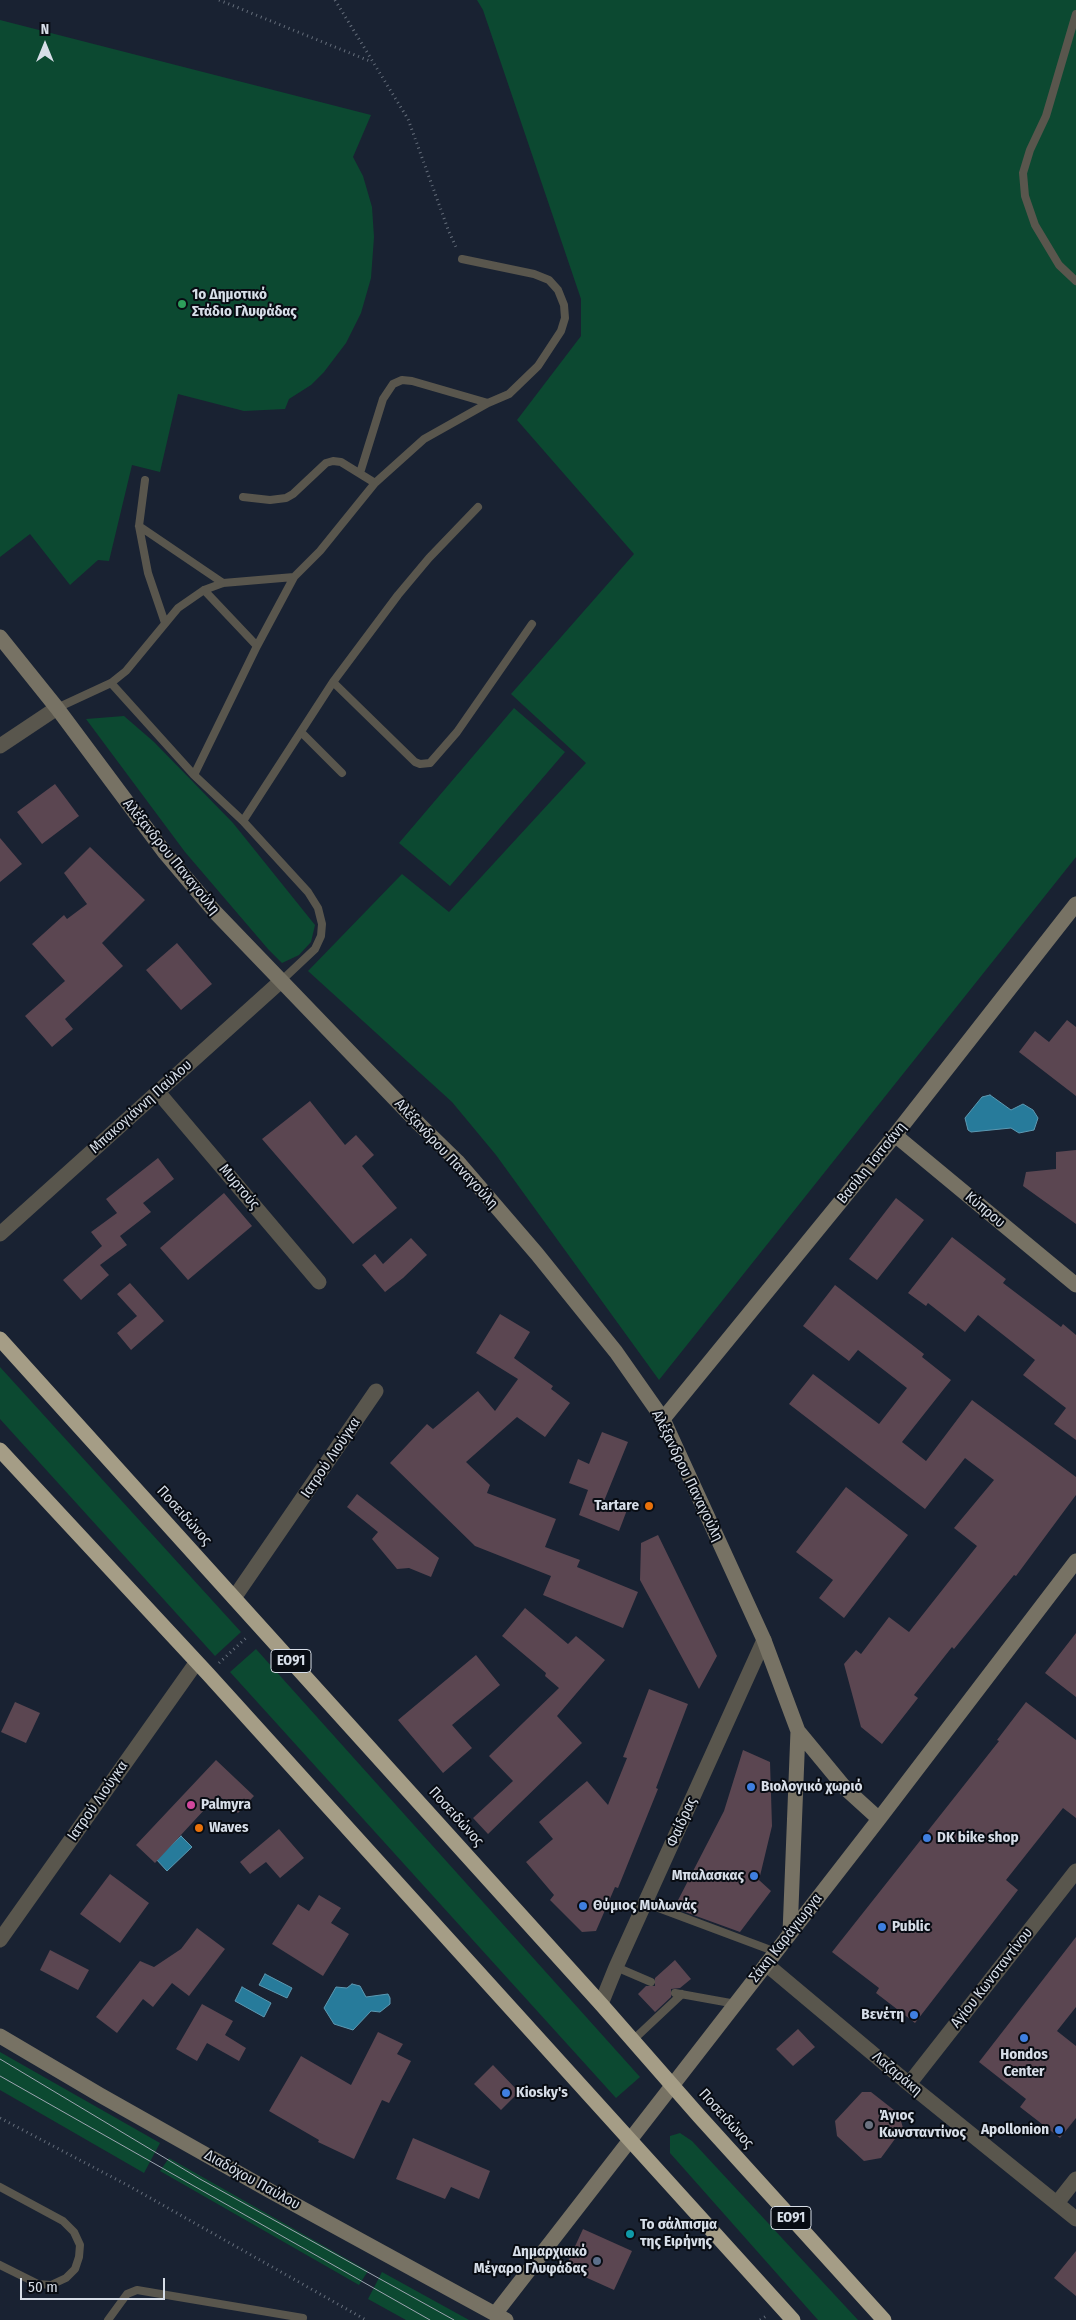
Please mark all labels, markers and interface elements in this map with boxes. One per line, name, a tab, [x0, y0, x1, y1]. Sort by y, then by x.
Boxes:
north arrow	[20, 20, 70, 70]
text: N	[41, 21, 49, 38]
place label: 1ο Δημοτικό Στάδιο Γλυφάδας	[192, 286, 297, 321]
marker: 1ο Δημοτικό Στάδιο Γλυφάδας	[176, 298, 188, 310]
street label: Αλέξανδρου Παναγούλη	[119, 795, 223, 919]
street label: Μπακογιάννη Παύλου	[86, 1056, 196, 1158]
street label: Αλέξανδρου Παναγούλη	[390, 1095, 502, 1213]
street label: Βασίλη Τσιτσάνη	[834, 1118, 910, 1208]
street label: Μυρτούς	[215, 1161, 263, 1213]
street label: Κύπρου	[961, 1188, 1009, 1232]
street label: Αλέξανδρου Παναγούλη	[647, 1407, 727, 1545]
street label: Ιατρού Λιούγκα	[297, 1414, 365, 1502]
street label: Ποσειδώνος	[153, 1483, 215, 1549]
place label: Tartare	[594, 1497, 639, 1515]
marker: Tartare	[643, 1500, 655, 1512]
road number: ΕΟ91	[271, 1650, 311, 1672]
street label: Ιατρού Λιούγκα	[64, 1758, 132, 1844]
place label: Βιολογικό χωριό	[761, 1778, 862, 1796]
marker: Βιολογικό χωριό	[745, 1781, 757, 1793]
street label: Ποσειδώνος	[425, 1784, 487, 1850]
street label: Φαίδρας	[663, 1794, 701, 1850]
place label: Palmyra	[201, 1796, 251, 1814]
marker: Palmyra	[185, 1799, 197, 1811]
place label: Waves	[209, 1819, 248, 1837]
marker: Waves	[193, 1822, 205, 1834]
place label: DK bike shop	[937, 1829, 1019, 1847]
marker: DK bike shop	[921, 1832, 933, 1844]
place label: Μπαλασκας	[672, 1867, 744, 1885]
marker: Μπαλασκας	[748, 1870, 760, 1882]
street label: Σάκη Καράγιωργα	[746, 1890, 826, 1986]
place label: Θύμιος Μυλωνάς	[593, 1897, 697, 1915]
marker: Θύμιος Μυλωνάς	[577, 1900, 589, 1912]
place label: Public	[892, 1918, 930, 1936]
marker: Public	[876, 1921, 888, 1933]
street label: Αγίου Κωνσταντίνου	[947, 1924, 1037, 2032]
place label: Βενέτη	[861, 2006, 904, 2024]
marker: Βενέτη	[908, 2009, 920, 2021]
marker: Hondos Center	[1018, 2032, 1030, 2044]
place label: Hondos Center	[1000, 2046, 1048, 2081]
street label: Λαζαράκη	[868, 2048, 926, 2100]
place label: Kiosky's	[516, 2084, 568, 2102]
street label: Ποσειδώνος	[695, 2086, 757, 2152]
marker: Kiosky's	[500, 2087, 512, 2099]
place label: Άγιος Κωνσταντίνος	[879, 2107, 966, 2142]
marker: Άγιος Κωνσταντίνος	[863, 2119, 875, 2131]
place label: Apollonion	[981, 2121, 1049, 2139]
marker: Apollonion	[1053, 2124, 1065, 2136]
street label: Διαδόχου Παύλου	[201, 2146, 303, 2214]
road number: ΕΟ91	[771, 2206, 811, 2230]
place label: Το σάλπισμα της Ειρήνης	[640, 2216, 717, 2251]
marker: Το σάλπισμα της Ειρήνης	[624, 2228, 636, 2240]
place label: Δημαρχιακό Μέγαρο Γλυφάδας	[474, 2243, 587, 2278]
marker: Δημαρχιακό Μέγαρο Γλυφάδας	[591, 2255, 603, 2267]
scale bar	[22, 2268, 168, 2300]
text: 50 m	[28, 2278, 58, 2296]

